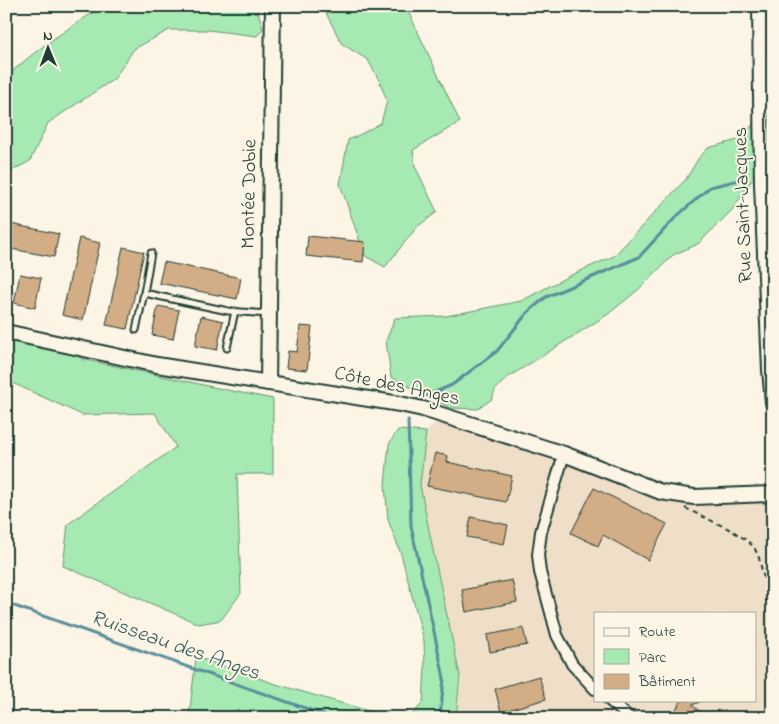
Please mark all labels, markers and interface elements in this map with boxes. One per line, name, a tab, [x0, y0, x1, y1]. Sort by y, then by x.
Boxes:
north arrow	[22, 22, 72, 72]
text: N	[43, 26, 53, 47]
street label: Rue Saint-Jacques	[727, 127, 761, 283]
street label: Montée Dobie	[235, 139, 265, 249]
street label: Côte des Anges	[331, 360, 463, 415]
water label: Ruisseau des Anges	[86, 603, 264, 690]
legend	[594, 612, 756, 702]
text: Route	[639, 621, 676, 643]
text: Parc	[639, 647, 667, 669]
text: Bâtiment	[638, 671, 696, 693]

